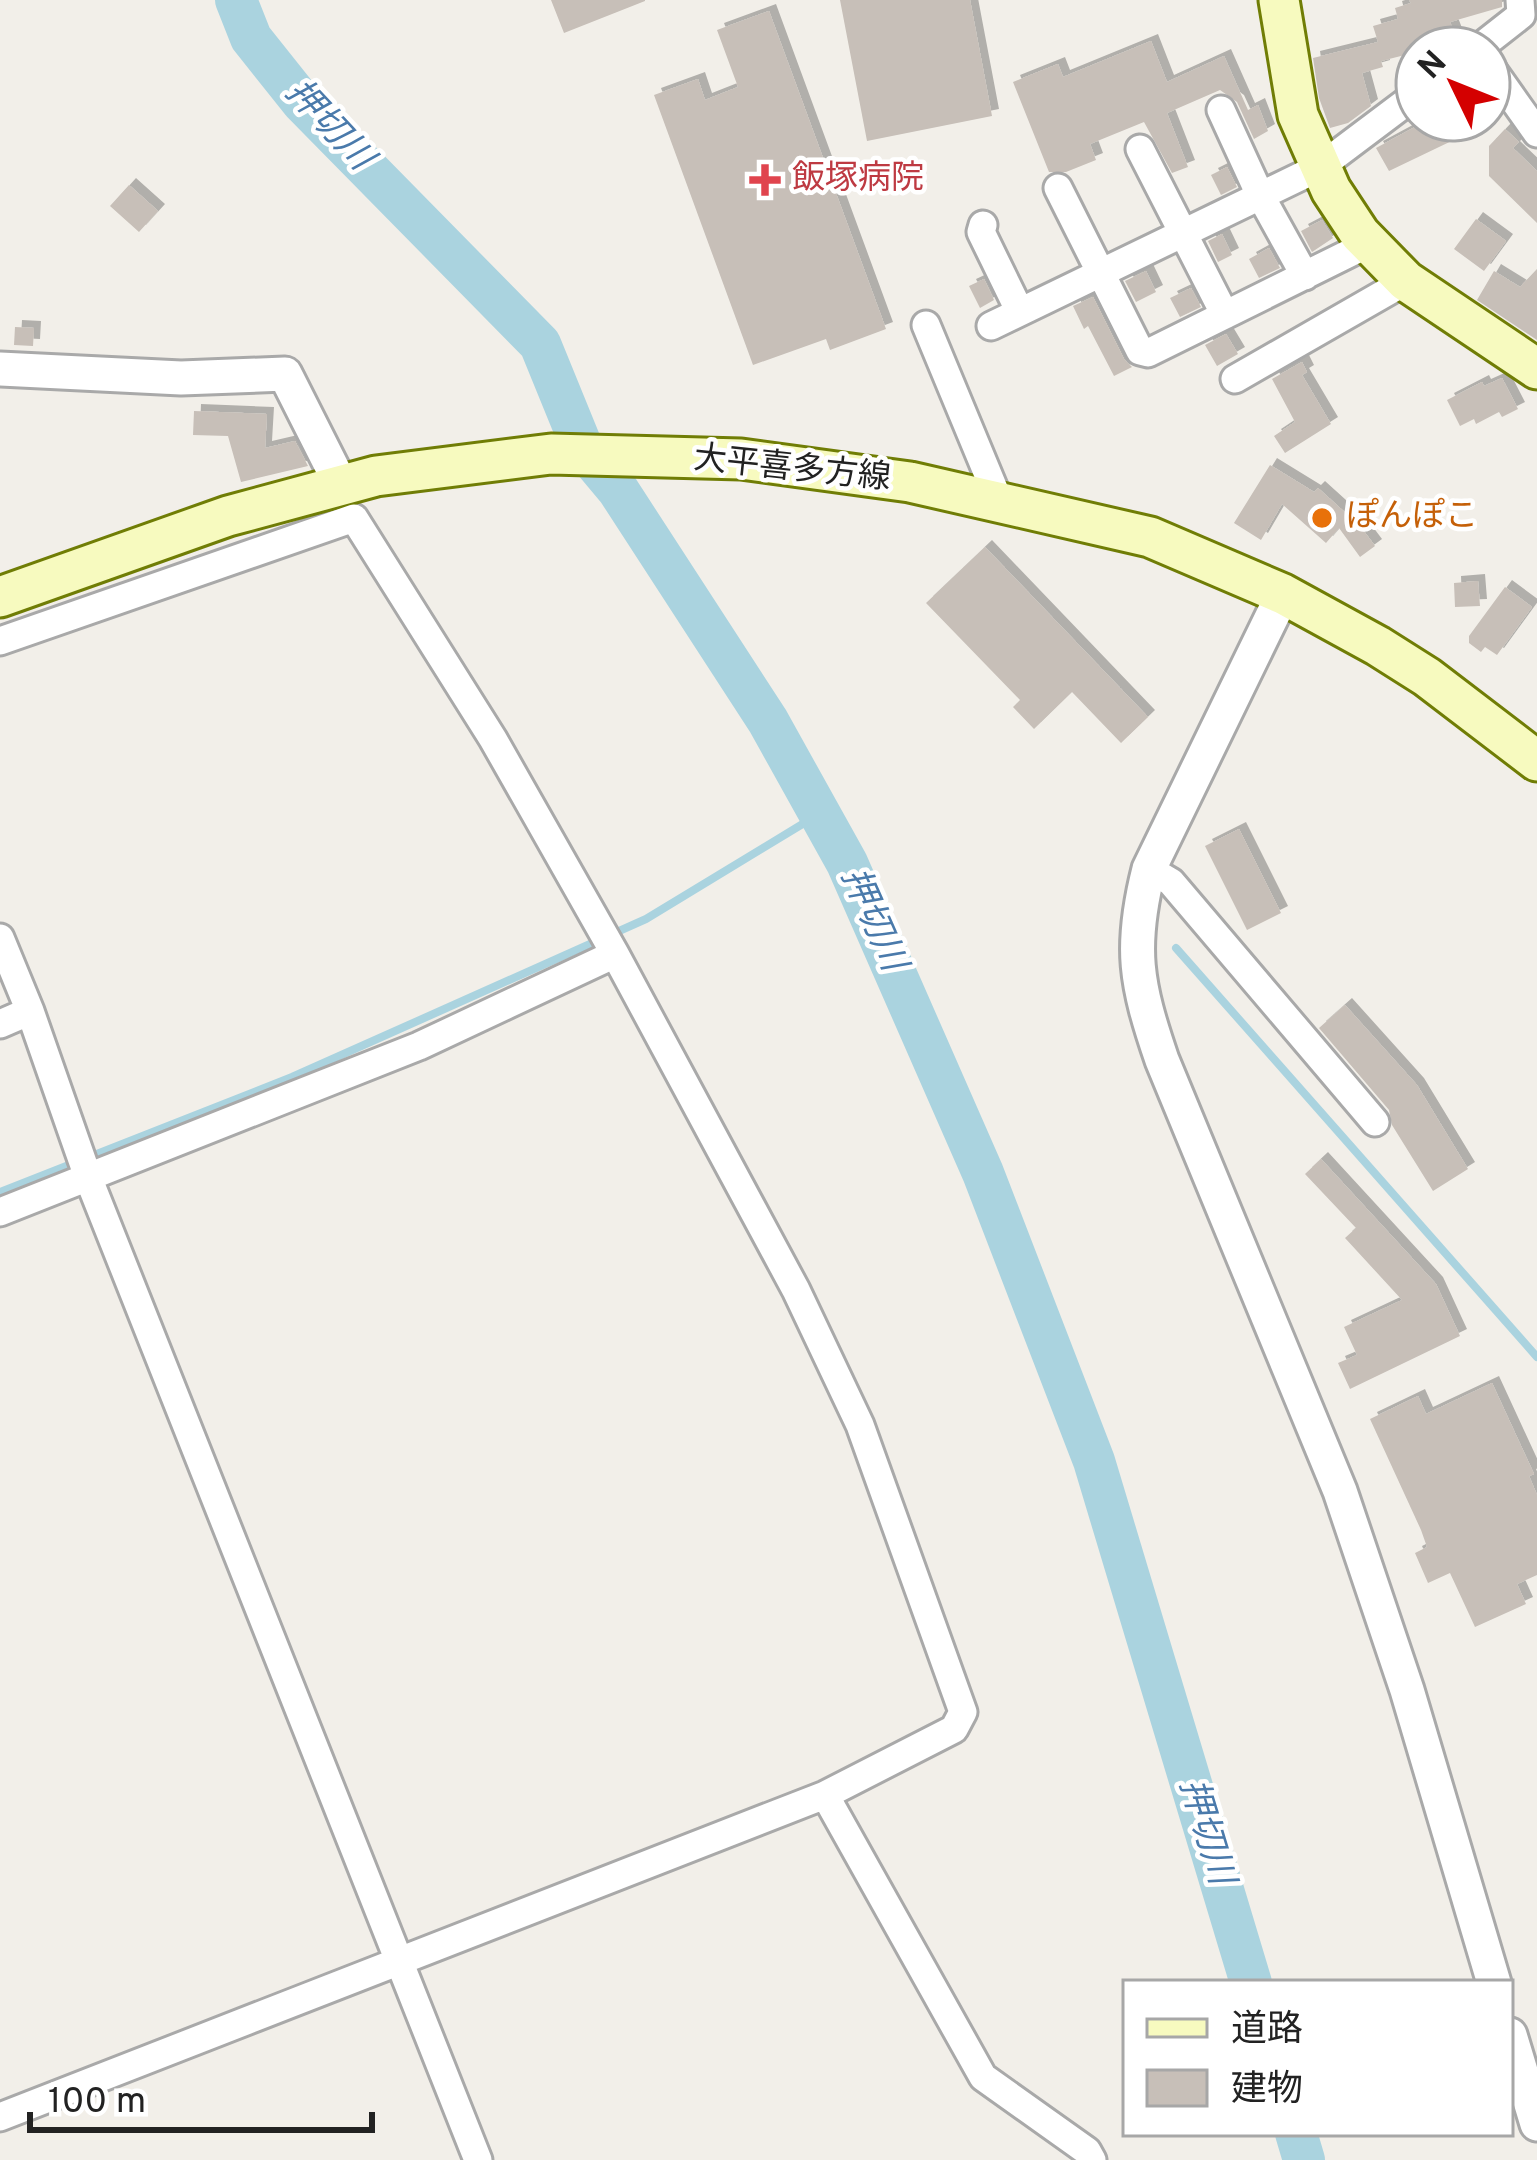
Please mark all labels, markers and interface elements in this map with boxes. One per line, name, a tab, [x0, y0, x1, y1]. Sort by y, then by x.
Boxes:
north arrow	[1393, 24, 1513, 144]
text: N	[1411, 43, 1457, 89]
water label: 押切川	[274, 71, 384, 184]
place label: 飯塚病院	[792, 159, 924, 201]
marker: 飯塚病院	[749, 164, 781, 196]
street label: 大平喜多方線	[691, 439, 893, 501]
place label: ぽんぽこ	[1346, 497, 1478, 539]
marker: ぽんぽこ	[1309, 505, 1335, 531]
water label: 押切川	[829, 861, 917, 982]
water label: 押切川	[1167, 1774, 1244, 1894]
legend	[1123, 1980, 1513, 2136]
text: 道路	[1231, 2008, 1303, 2054]
scale bar	[30, 2058, 372, 2132]
text: 建物	[1231, 2068, 1303, 2114]
text: 100 m	[48, 2080, 146, 2126]

